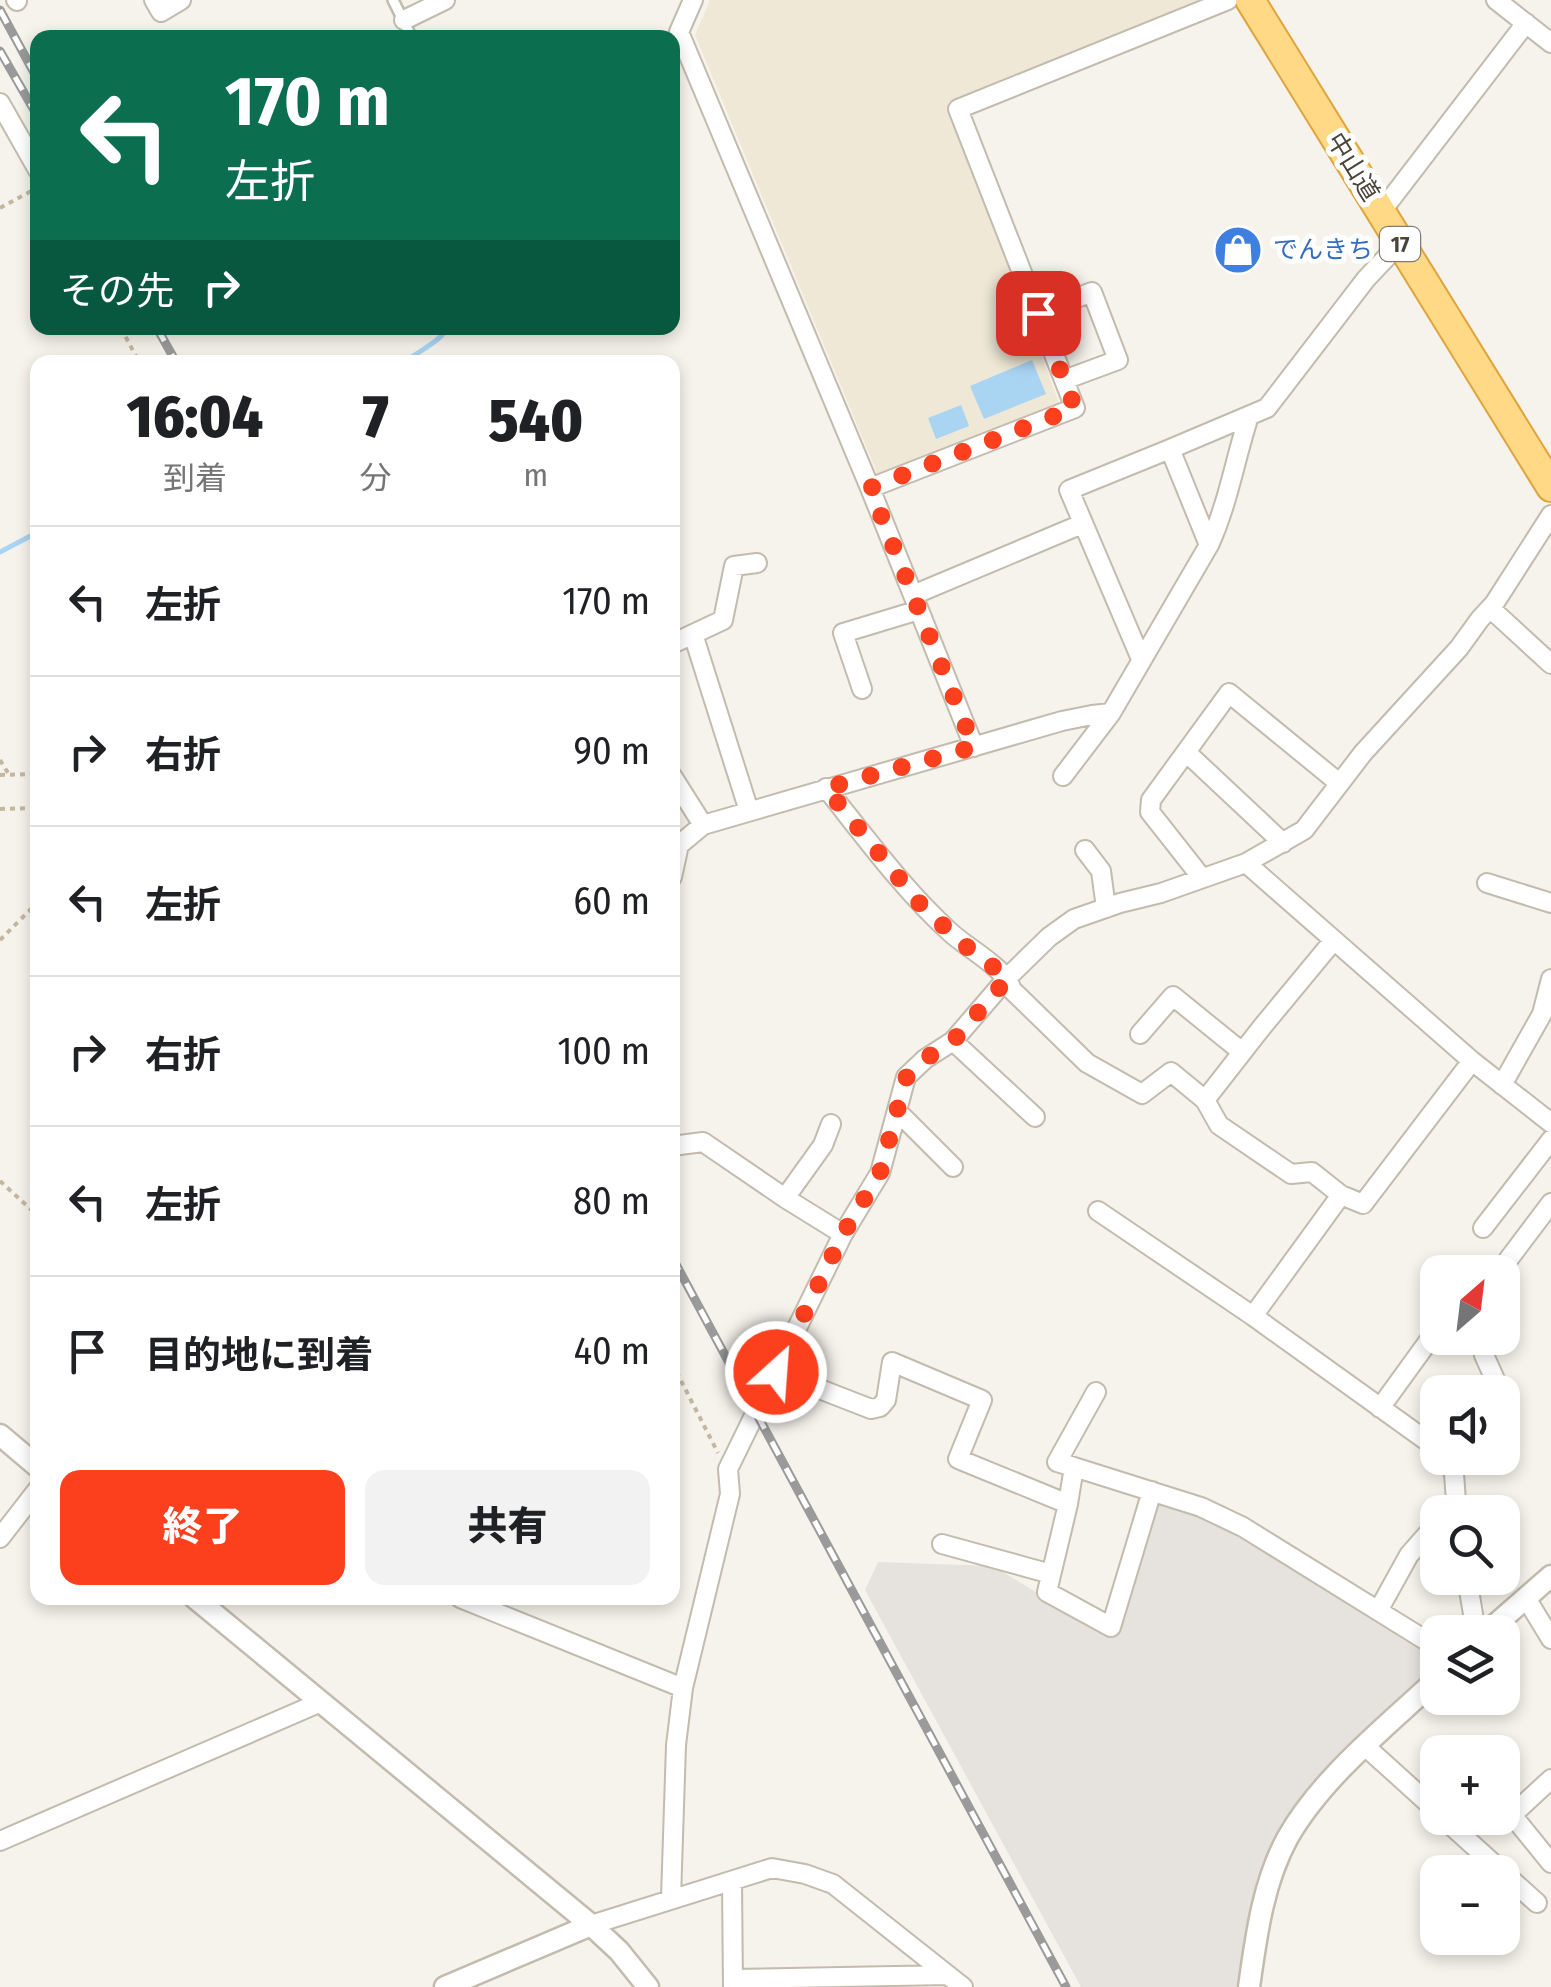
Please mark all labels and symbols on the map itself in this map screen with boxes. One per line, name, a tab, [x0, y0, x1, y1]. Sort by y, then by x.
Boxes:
street label: 中山道	[1320, 127, 1386, 207]
shop icon: でんきち	[1212, 224, 1264, 276]
road number: 17	[1380, 227, 1420, 261]
place label: でんきち	[1273, 235, 1373, 265]
pin	[996, 271, 1081, 356]
north arrow	[1420, 1255, 1520, 1355]
position arrow	[724, 1320, 828, 1424]

